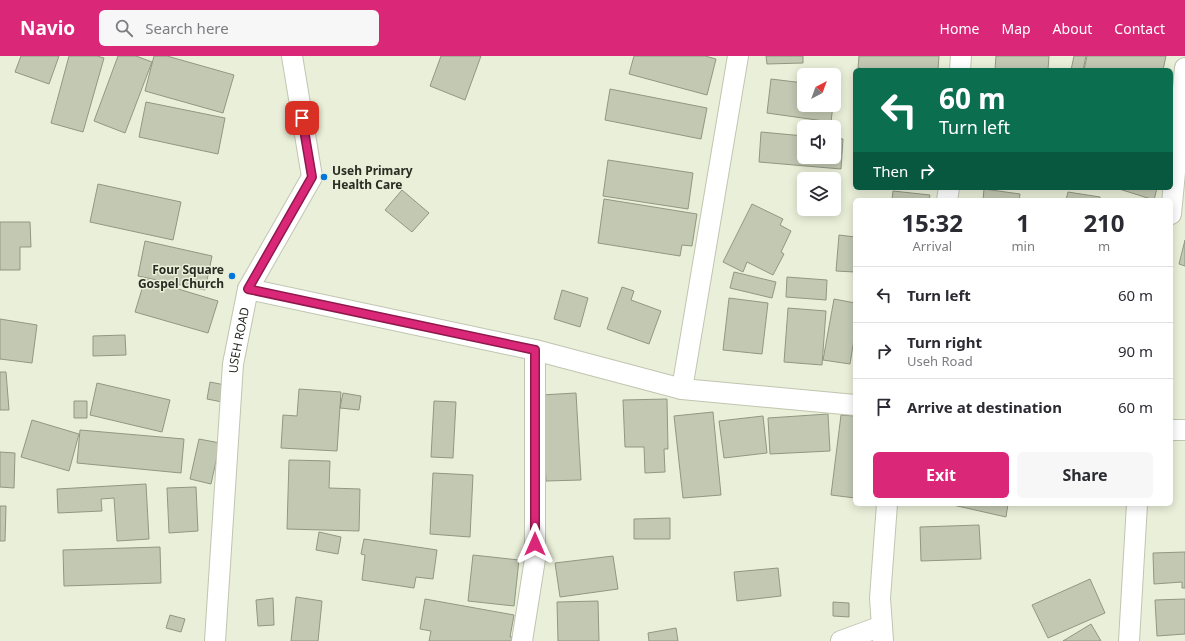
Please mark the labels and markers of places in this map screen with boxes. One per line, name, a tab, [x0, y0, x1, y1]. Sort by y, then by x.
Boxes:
pin	[285, 101, 319, 135]
place label: Useh Primary Health Care	[332, 162, 413, 193]
marker: Useh Primary Health Care	[319, 172, 329, 182]
place label: Four Square Gospel Church	[138, 261, 224, 292]
marker: Four Square Gospel Church	[227, 271, 237, 281]

